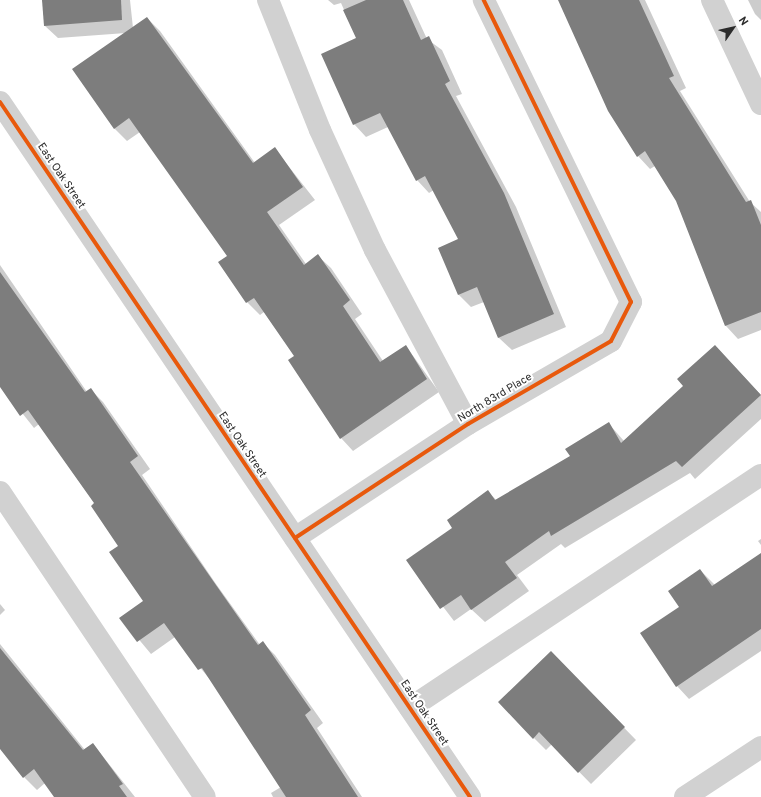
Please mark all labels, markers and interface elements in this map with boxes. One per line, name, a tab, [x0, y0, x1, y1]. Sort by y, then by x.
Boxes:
north arrow	[713, 8, 753, 48]
text: N	[735, 14, 751, 28]
street label: East Oak Street	[34, 141, 88, 211]
street label: North 83rd Place	[455, 371, 535, 425]
street label: East Oak Street	[215, 410, 269, 480]
street label: East Oak Street	[397, 678, 451, 748]

